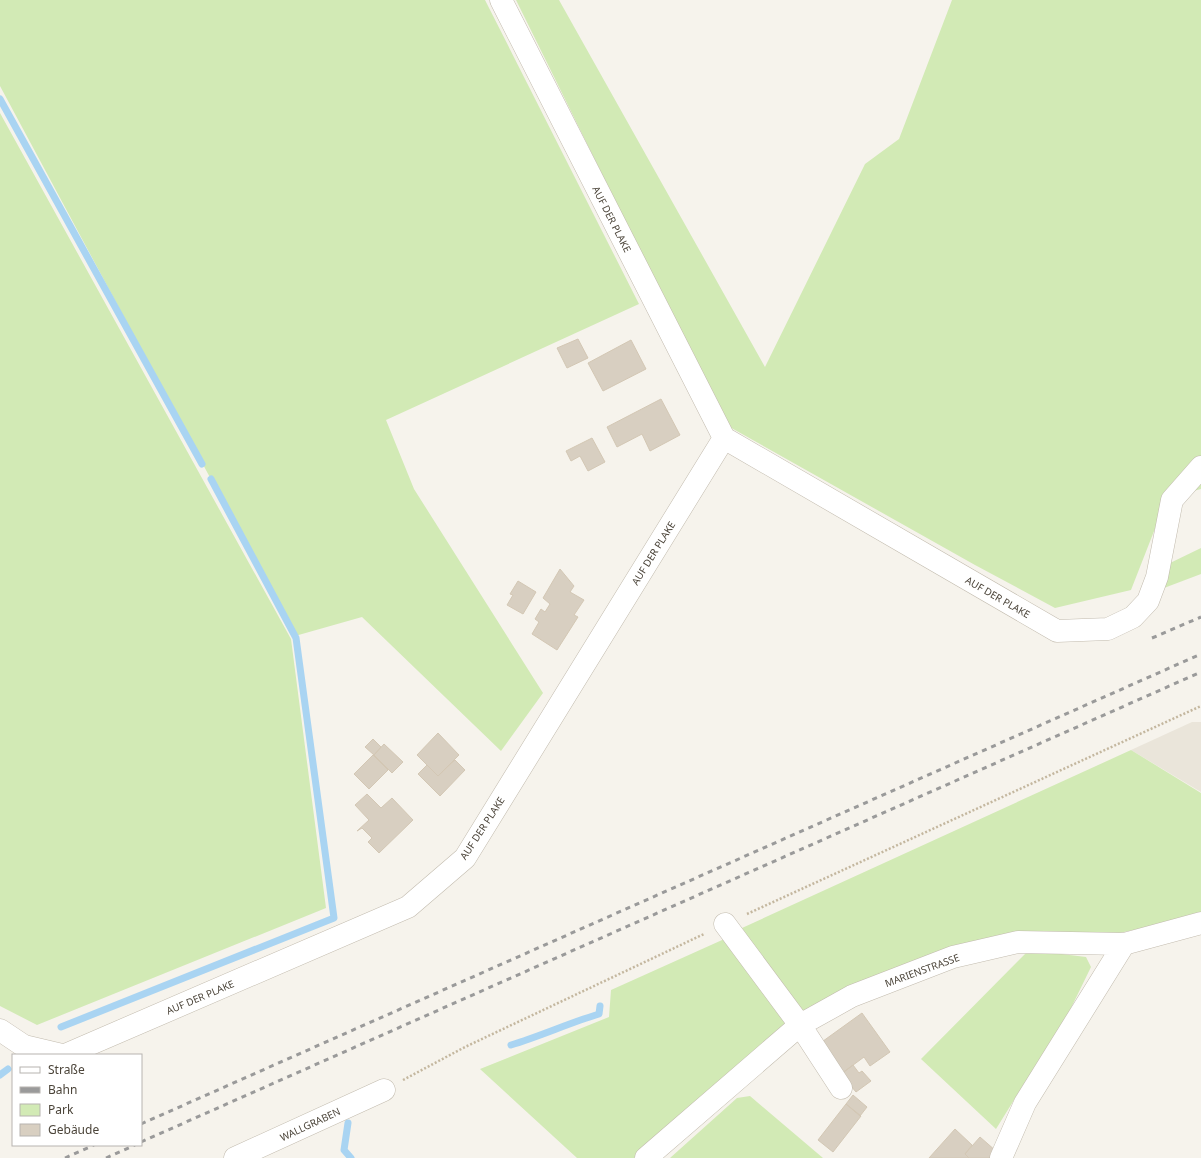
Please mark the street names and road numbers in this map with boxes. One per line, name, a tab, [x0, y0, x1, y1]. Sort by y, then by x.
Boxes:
street label: AUF DER PLAKE	[589, 183, 635, 255]
street label: AUF DER PLAKE	[628, 519, 678, 587]
street label: AUF DER PLAKE	[963, 573, 1033, 621]
street label: AUF DER PLAKE	[456, 794, 508, 862]
street label: MARIENSTRASSE	[883, 950, 961, 990]
street label: AUF DER PLAKE	[164, 976, 236, 1018]
street label: WALLGRABEN	[278, 1104, 342, 1144]

